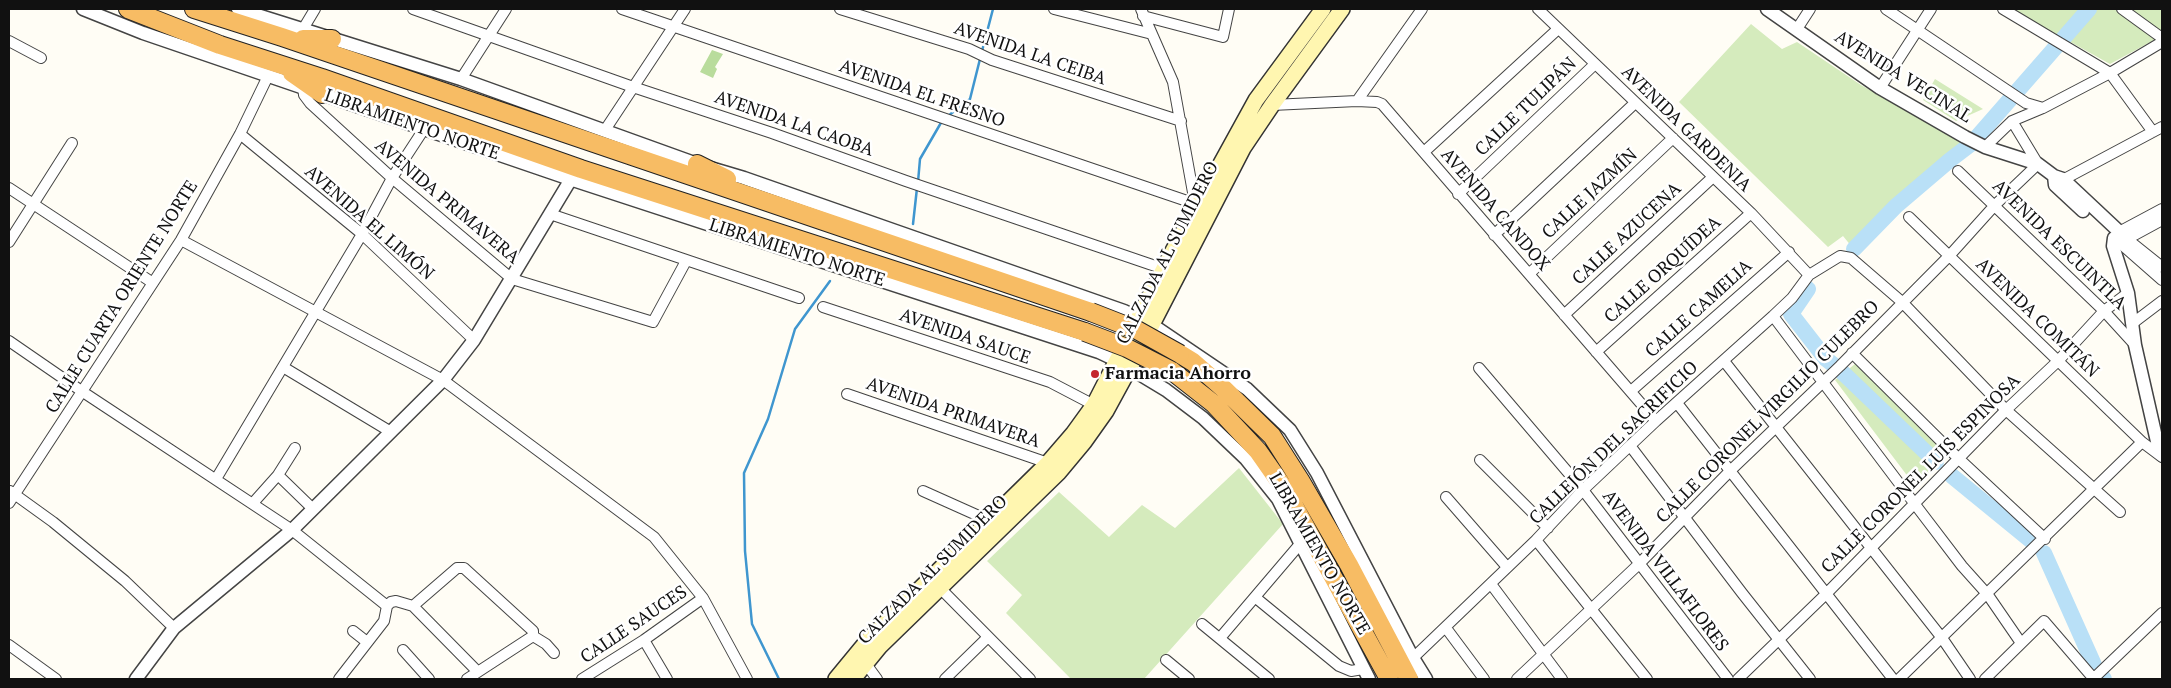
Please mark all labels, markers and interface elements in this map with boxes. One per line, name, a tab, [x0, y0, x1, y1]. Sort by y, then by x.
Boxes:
street label: AVENIDA LA CEIBA	[951, 18, 1109, 90]
street label: AVENIDA VECINAL	[1831, 26, 1975, 128]
street label: CALLE TULIPÁN	[1471, 53, 1581, 161]
street label: AVENIDA EL FRESNO	[836, 55, 1008, 133]
street label: AVENIDA GARDENIA	[1617, 61, 1755, 197]
street label: LIBRAMIENTO NORTE	[322, 85, 502, 165]
street label: AVENIDA LA CAOBA	[712, 87, 876, 161]
street label: AVENIDA PRIMAVERA	[370, 135, 524, 269]
street label: AVENIDA CANDOX	[1436, 144, 1554, 276]
street label: CALLE JAZMÍN	[1538, 144, 1642, 244]
street label: CALZADA AL SUMIDERO	[1112, 158, 1224, 348]
street label: AVENIDA EL LIMÓN	[300, 161, 438, 285]
street label: AVENIDA ESCUINTLA	[1988, 175, 2130, 315]
street label: CALLE CUARTA ORIENTE NORTE	[41, 177, 203, 417]
street label: CALLE AZUCENA	[1568, 178, 1686, 290]
street label: CALLE ORQUÍDEA	[1600, 212, 1726, 328]
street label: LIBRAMIENTO NORTE	[706, 214, 888, 292]
street label: AVENIDA COMITÁN	[1971, 254, 2103, 382]
street label: CALLE CAMELIA	[1641, 255, 1757, 363]
street label: CALLE CORONEL VIRGILIO CULEBRO	[1652, 296, 1884, 528]
street label: AVENIDA SAUCE	[897, 304, 1033, 370]
street label: CALLEJÓN DEL SACRIFICIO	[1525, 357, 1703, 529]
place label: Farmacia Ahorro	[1105, 363, 1251, 385]
marker: Farmacia Ahorro	[1089, 368, 1101, 380]
street label: CALLE CORONEL LUIS ESPINOSA	[1817, 370, 2025, 578]
street label: AVENIDA PRIMAVERA	[863, 373, 1043, 453]
street label: LIBRAMIENTO NORTE	[1264, 469, 1374, 639]
street label: AVENIDA VILLAFLORES	[1597, 486, 1733, 656]
street label: CALZADA AL SUMIDERO	[854, 491, 1012, 649]
street label: CALLE SAUCES	[577, 581, 691, 669]

